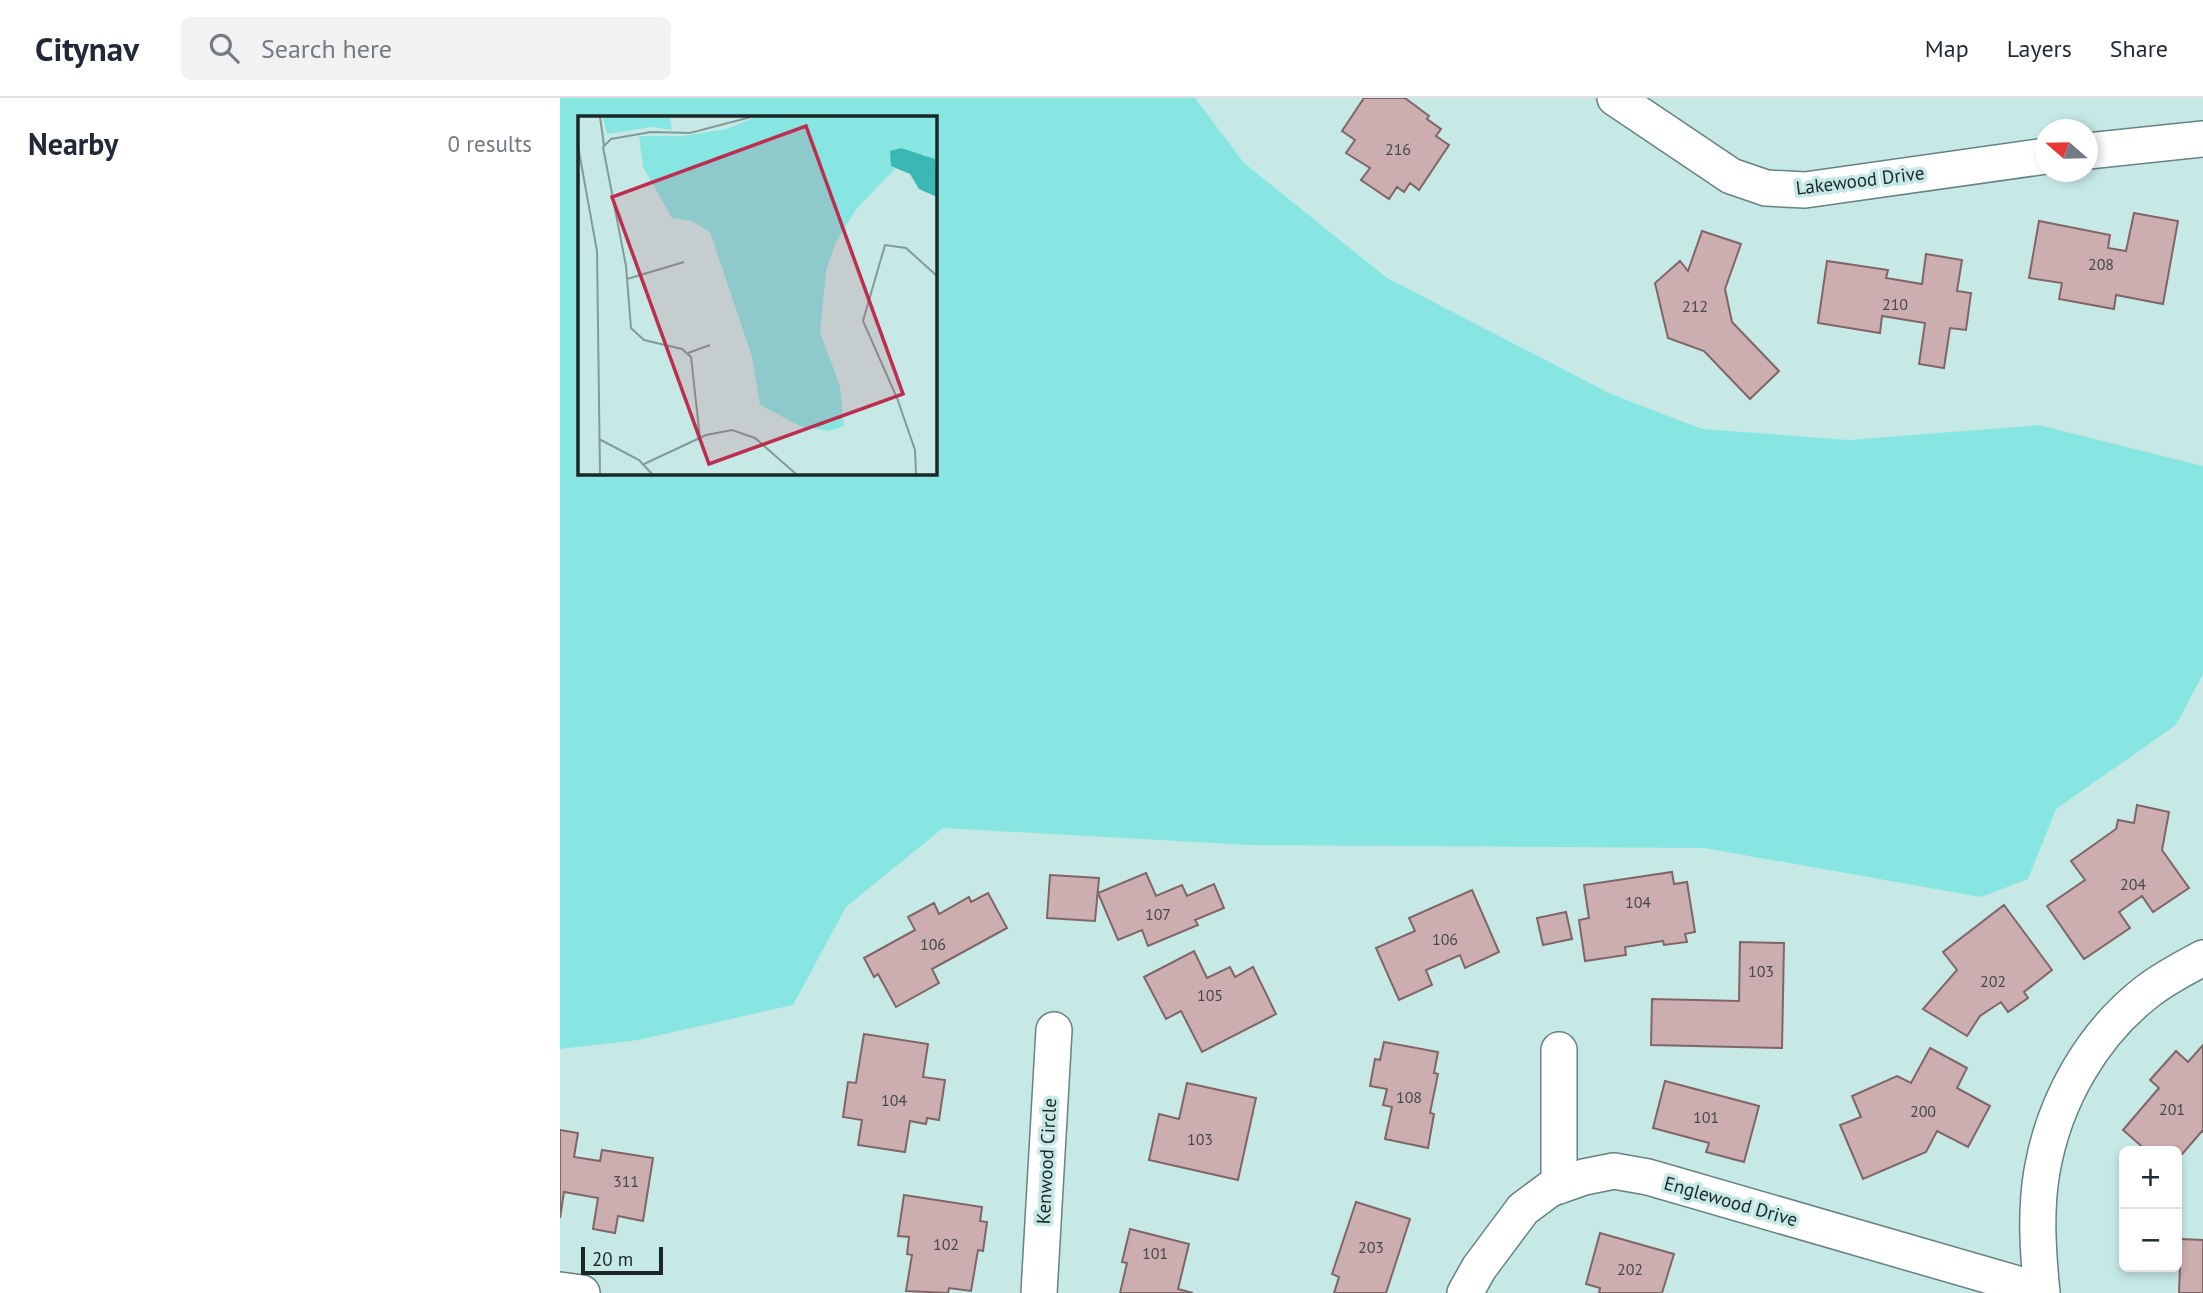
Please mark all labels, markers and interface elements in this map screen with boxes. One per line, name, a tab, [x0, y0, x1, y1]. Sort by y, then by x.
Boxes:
search box	[181, 17, 671, 80]
text: Citynav	[35, 27, 139, 70]
icon: search	[205, 29, 243, 67]
text: Search here	[261, 32, 392, 65]
text: Map	[1925, 33, 1969, 64]
text: Layers	[2007, 33, 2072, 64]
text: Share	[2110, 33, 2168, 64]
inset map	[578, 116, 936, 474]
north arrow	[2035, 119, 2098, 182]
text: Nearby	[28, 124, 118, 163]
text: 0 results	[448, 129, 532, 158]
house number: 216	[1385, 139, 1411, 159]
street label: Lakewood Drive	[1794, 160, 1926, 200]
house number: 208	[2088, 254, 2114, 274]
house number: 210	[1882, 294, 1908, 314]
house number: 212	[1682, 296, 1708, 316]
house number: 204	[2120, 874, 2146, 894]
house number: 104	[1625, 892, 1651, 912]
house number: 107	[1145, 904, 1171, 924]
house number: 106	[1432, 929, 1458, 949]
house number: 106	[920, 934, 946, 954]
house number: 103	[1748, 961, 1774, 981]
house number: 202	[1980, 971, 2006, 991]
house number: 105	[1197, 985, 1223, 1005]
house number: 108	[1396, 1087, 1422, 1107]
house number: 104	[881, 1090, 907, 1110]
street label: Kenwood Circle	[1031, 1097, 1061, 1225]
house number: 201	[2159, 1099, 2185, 1119]
house number: 200	[1910, 1101, 1936, 1121]
house number: 101	[1693, 1107, 1719, 1127]
house number: 103	[1187, 1129, 1213, 1149]
map controls	[2119, 1146, 2182, 1272]
button: +	[2119, 1146, 2182, 1209]
street label: Englewood Drive	[1661, 1170, 1801, 1232]
house number: 311	[613, 1171, 639, 1191]
button: −	[2119, 1209, 2182, 1272]
house number: 102	[933, 1234, 959, 1254]
house number: 203	[1358, 1237, 1384, 1257]
house number: 101	[1142, 1243, 1168, 1263]
scale bar	[581, 1244, 663, 1276]
text: 20 m	[592, 1247, 633, 1271]
house number: 202	[1617, 1259, 1643, 1279]

